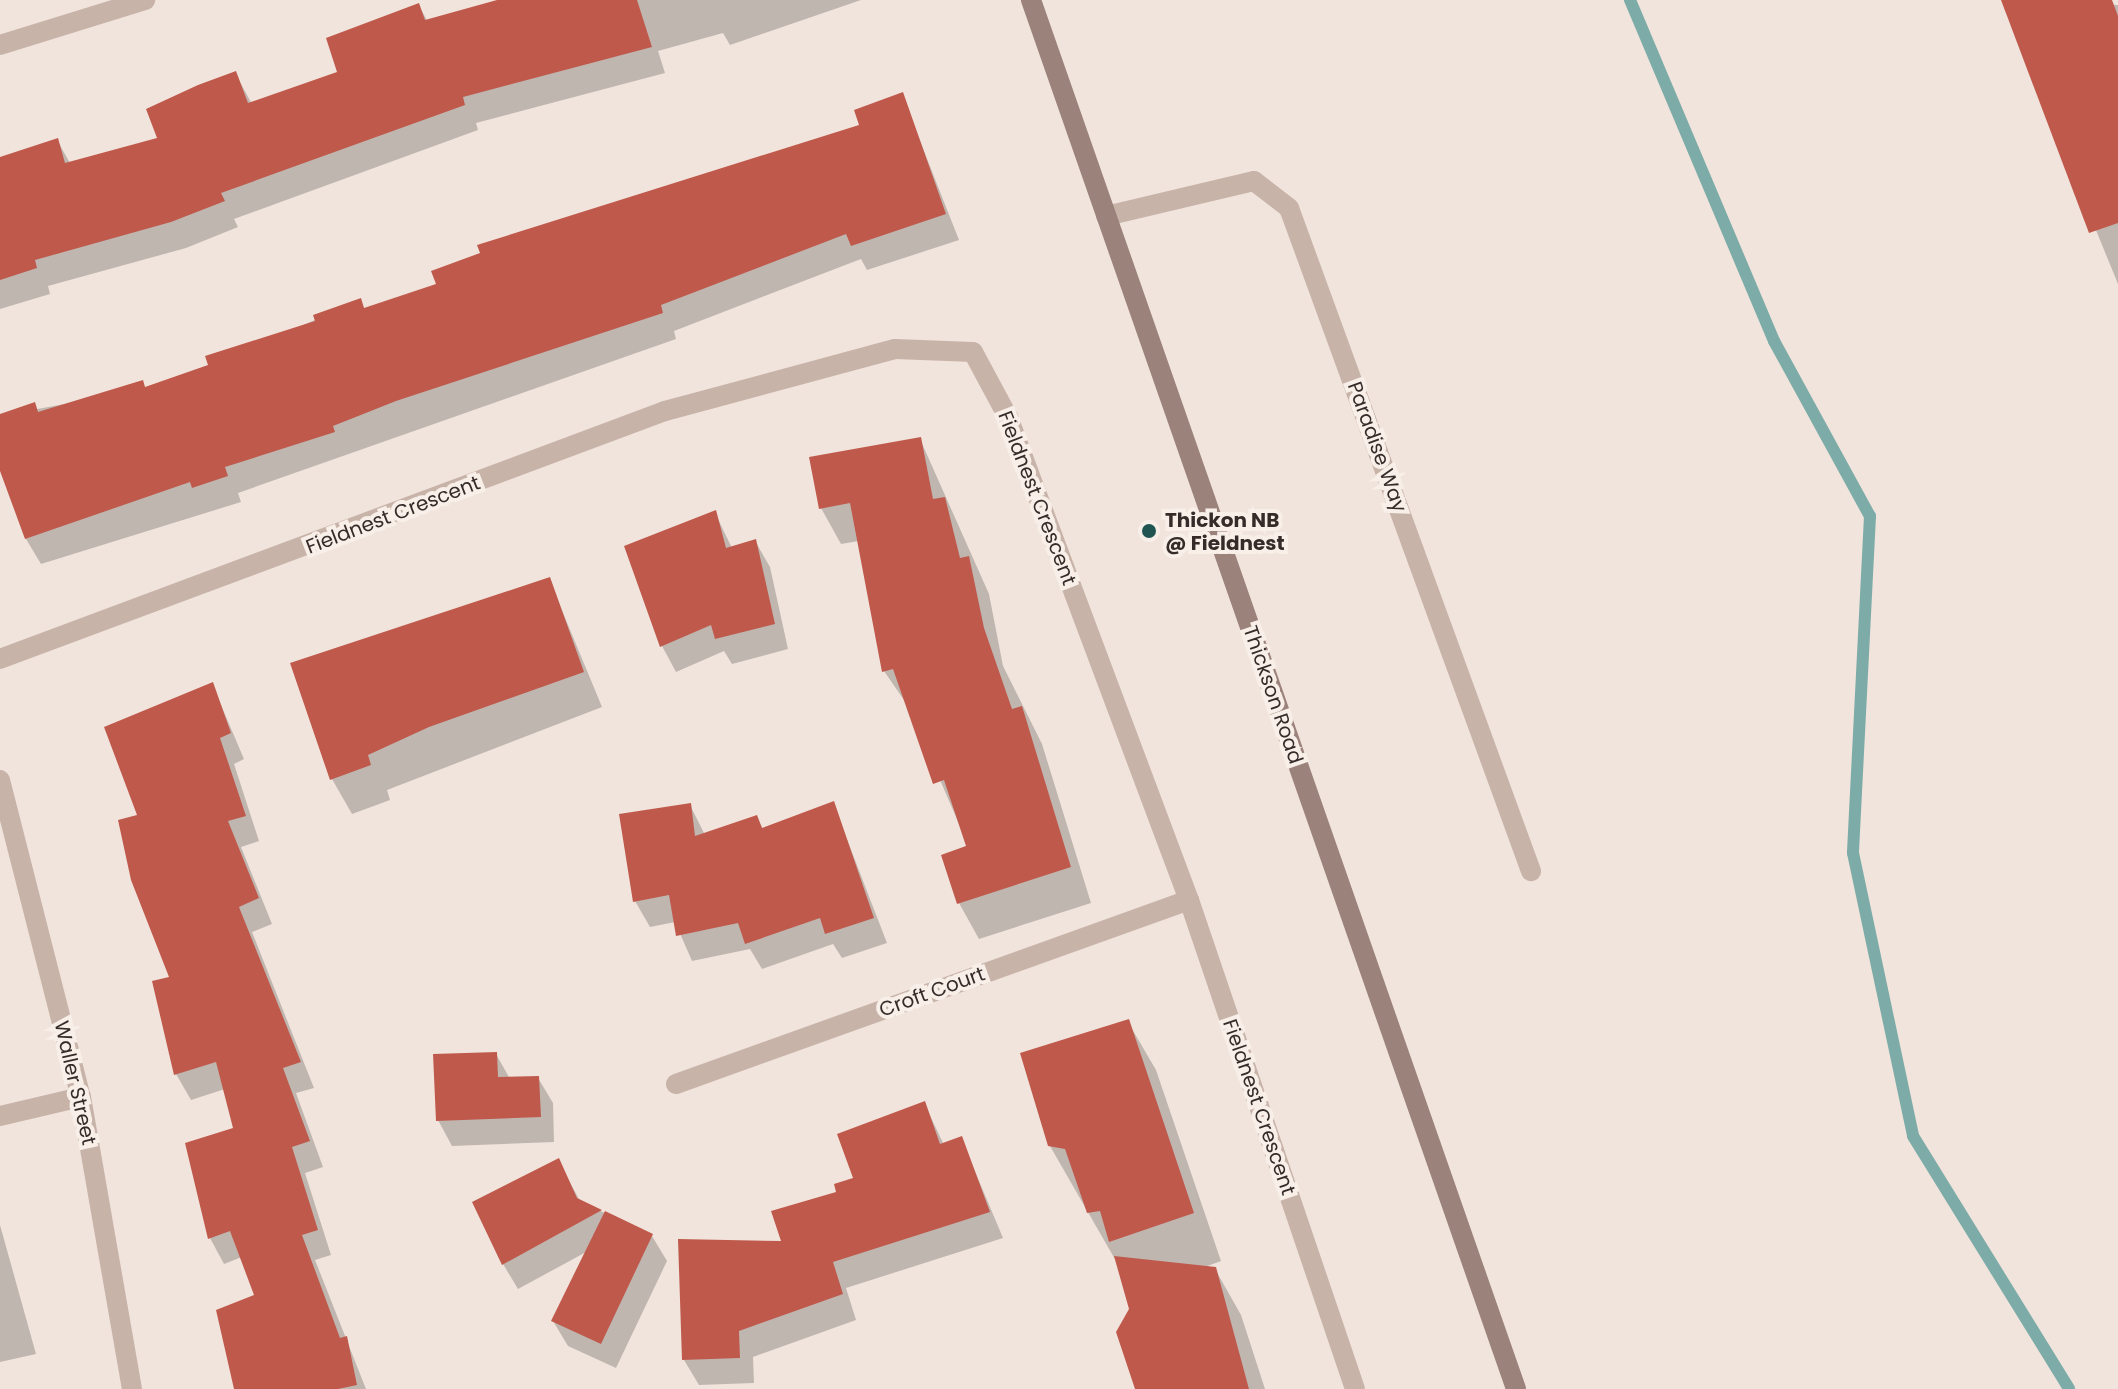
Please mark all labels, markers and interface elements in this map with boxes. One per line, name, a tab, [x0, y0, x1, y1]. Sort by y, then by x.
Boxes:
street label: Paradise Way	[1342, 379, 1412, 515]
street label: Fieldnest Crescent	[993, 408, 1081, 588]
street label: Fieldnest Crescent	[303, 471, 483, 559]
place label: Thickon NB @ Fieldnest	[1165, 508, 1285, 555]
marker: Thickon NB @ Fieldnest	[1140, 522, 1158, 540]
street label: Thickson Road	[1238, 623, 1308, 767]
street label: Croft Court	[876, 962, 988, 1022]
street label: Fieldnest Crescent	[1218, 1016, 1300, 1198]
street label: Waller Street	[49, 1019, 101, 1147]

